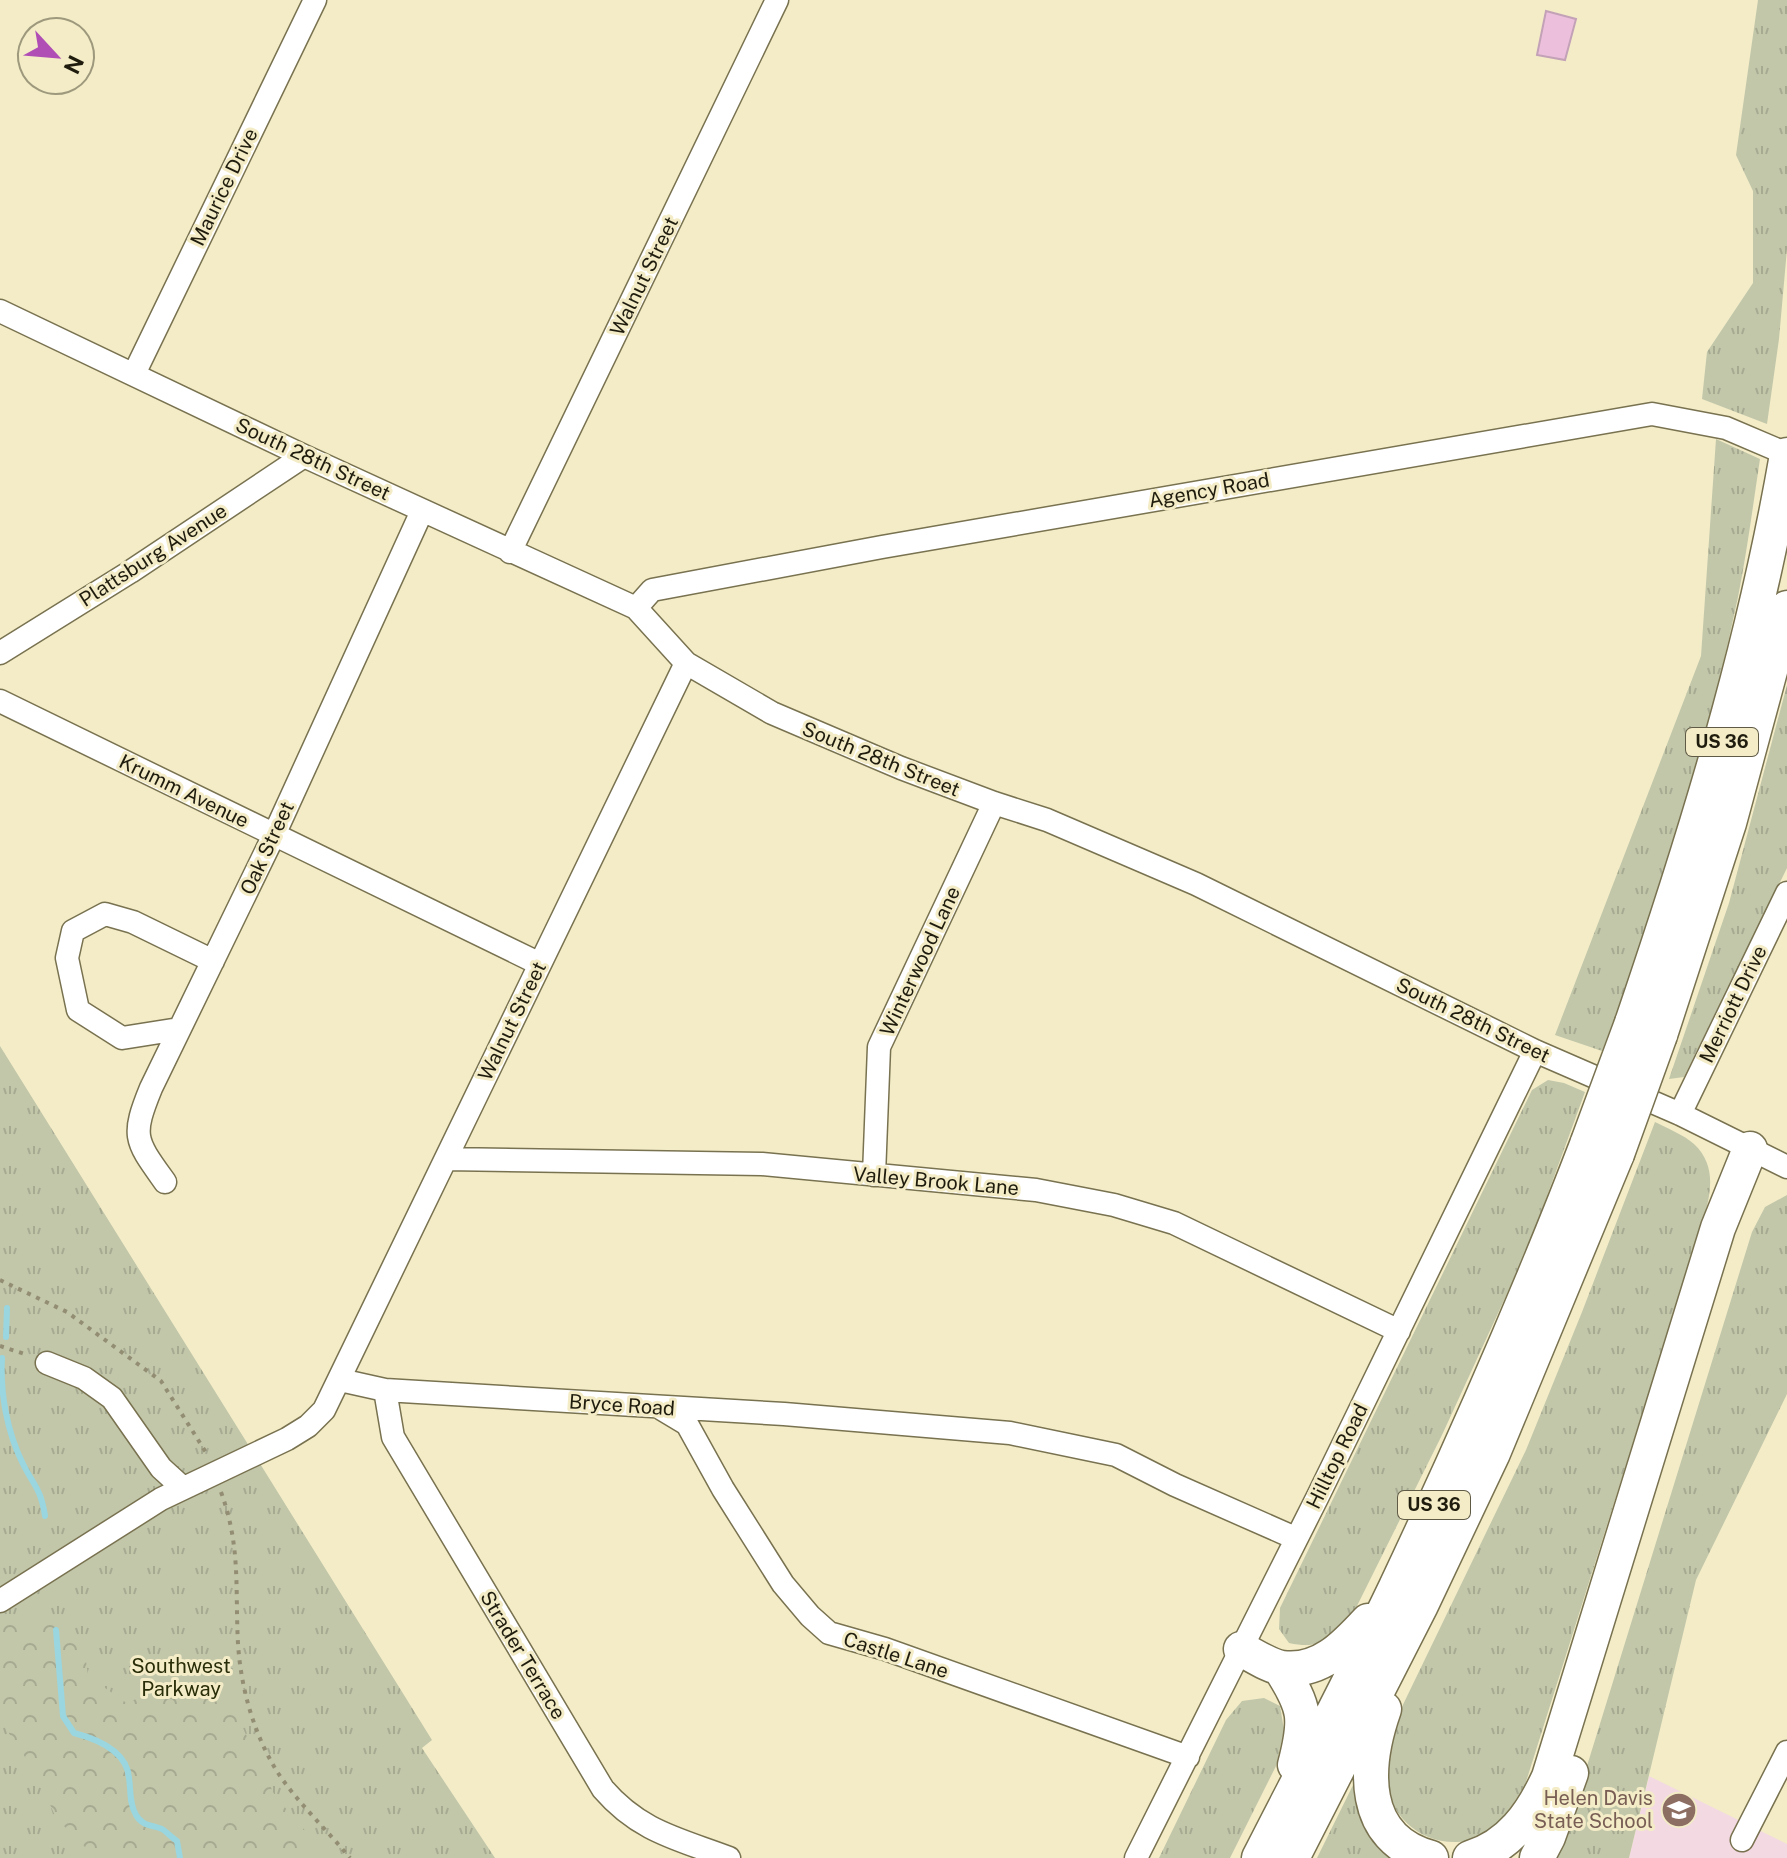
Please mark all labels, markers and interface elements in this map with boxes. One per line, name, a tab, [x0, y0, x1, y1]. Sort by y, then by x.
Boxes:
north arrow	[16, 16, 96, 96]
text: N	[59, 51, 89, 78]
street label: Maurice Drive	[185, 124, 263, 250]
street label: Walnut Street	[605, 213, 683, 339]
street label: South 28th Street	[232, 413, 394, 505]
street label: Agency Road	[1147, 468, 1271, 512]
street label: Plattsburg Avenue	[75, 498, 231, 612]
street label: South 28th Street	[799, 716, 963, 802]
road number: US 36	[1686, 728, 1758, 756]
street label: Krumm Avenue	[115, 749, 253, 833]
street label: Oak Street	[235, 798, 299, 898]
street label: Winterwood Lane	[875, 882, 965, 1040]
street label: Merriott Drive	[1694, 941, 1772, 1067]
street label: Walnut Street	[473, 958, 551, 1084]
street label: South 28th Street	[1392, 972, 1554, 1068]
street label: Valley Brook Lane	[852, 1162, 1020, 1200]
street label: Bryce Road	[568, 1389, 676, 1421]
street label: Hilltop Road	[1301, 1399, 1373, 1513]
road number: US 36	[1398, 1491, 1470, 1519]
street label: Strader Terrace	[475, 1586, 571, 1724]
street label: Castle Lane	[840, 1627, 952, 1683]
park label: Southwest Parkway	[131, 1654, 231, 1701]
place label: Helen Davis State School	[1534, 1786, 1653, 1833]
school or university icon: Helen Davis State School	[1660, 1791, 1698, 1829]

